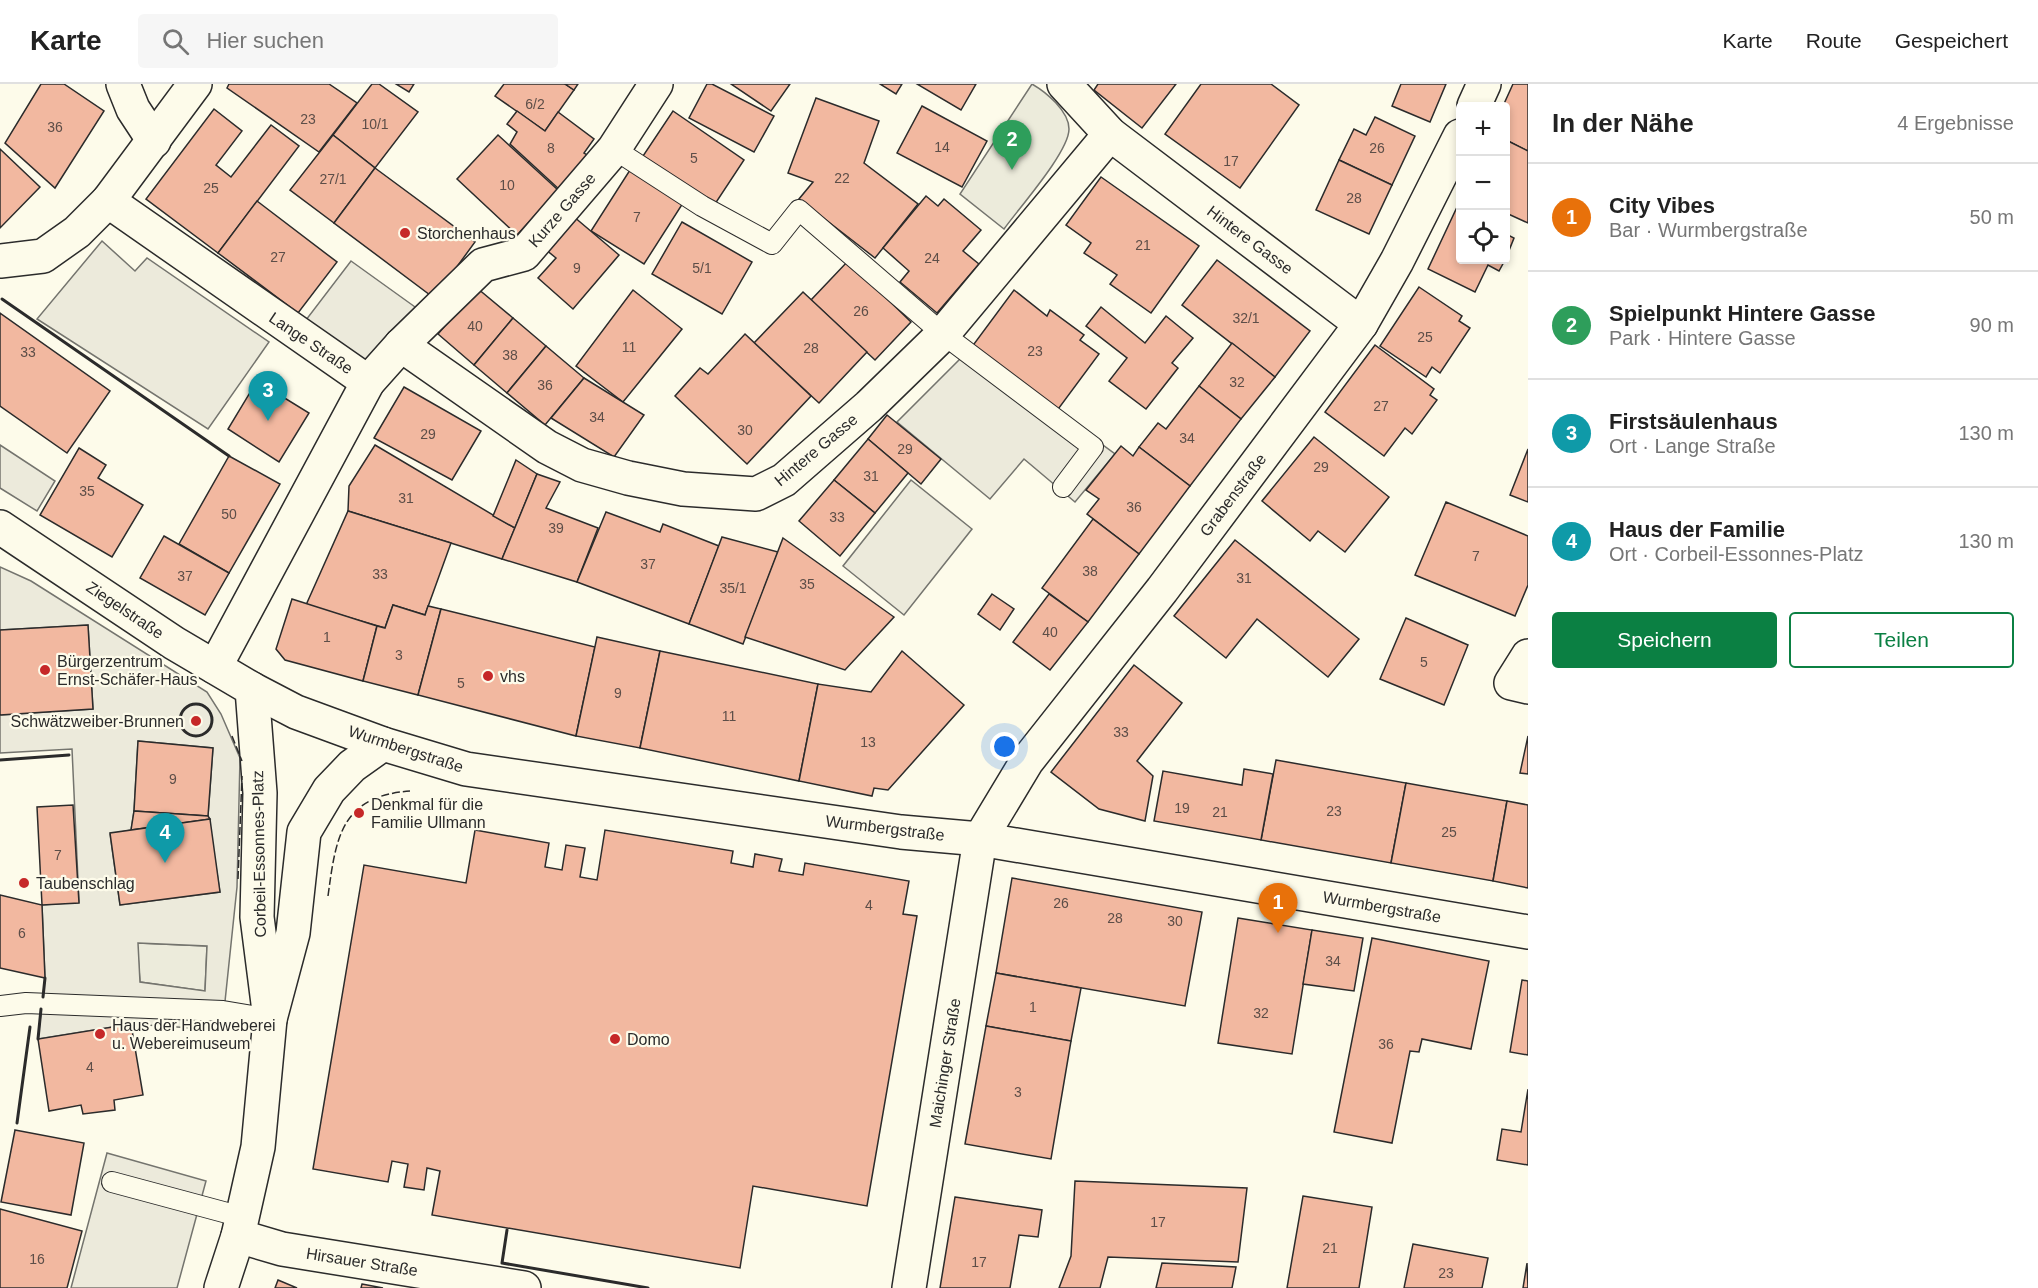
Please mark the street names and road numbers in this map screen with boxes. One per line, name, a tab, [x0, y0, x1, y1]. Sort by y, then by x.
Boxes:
street label: Kurze Gasse	[525, 169, 599, 250]
street label: Hintere Gasse	[1204, 202, 1296, 278]
street label: Lange Straße	[266, 309, 356, 377]
street label: Hintere Gasse	[771, 411, 861, 489]
street label: Grabenstraße	[1197, 450, 1270, 540]
street label: Ziegelstraße	[83, 578, 167, 642]
street label: Wurmbergstraße	[346, 722, 466, 776]
street label: Corbeil-Essonnes-Platz	[249, 770, 269, 938]
street label: Wurmbergstraße	[825, 812, 946, 844]
street label: Wurmbergstraße	[1322, 888, 1443, 926]
street label: Maichinger Straße	[926, 997, 964, 1129]
street label: Hirsauer Straße	[305, 1245, 419, 1279]

